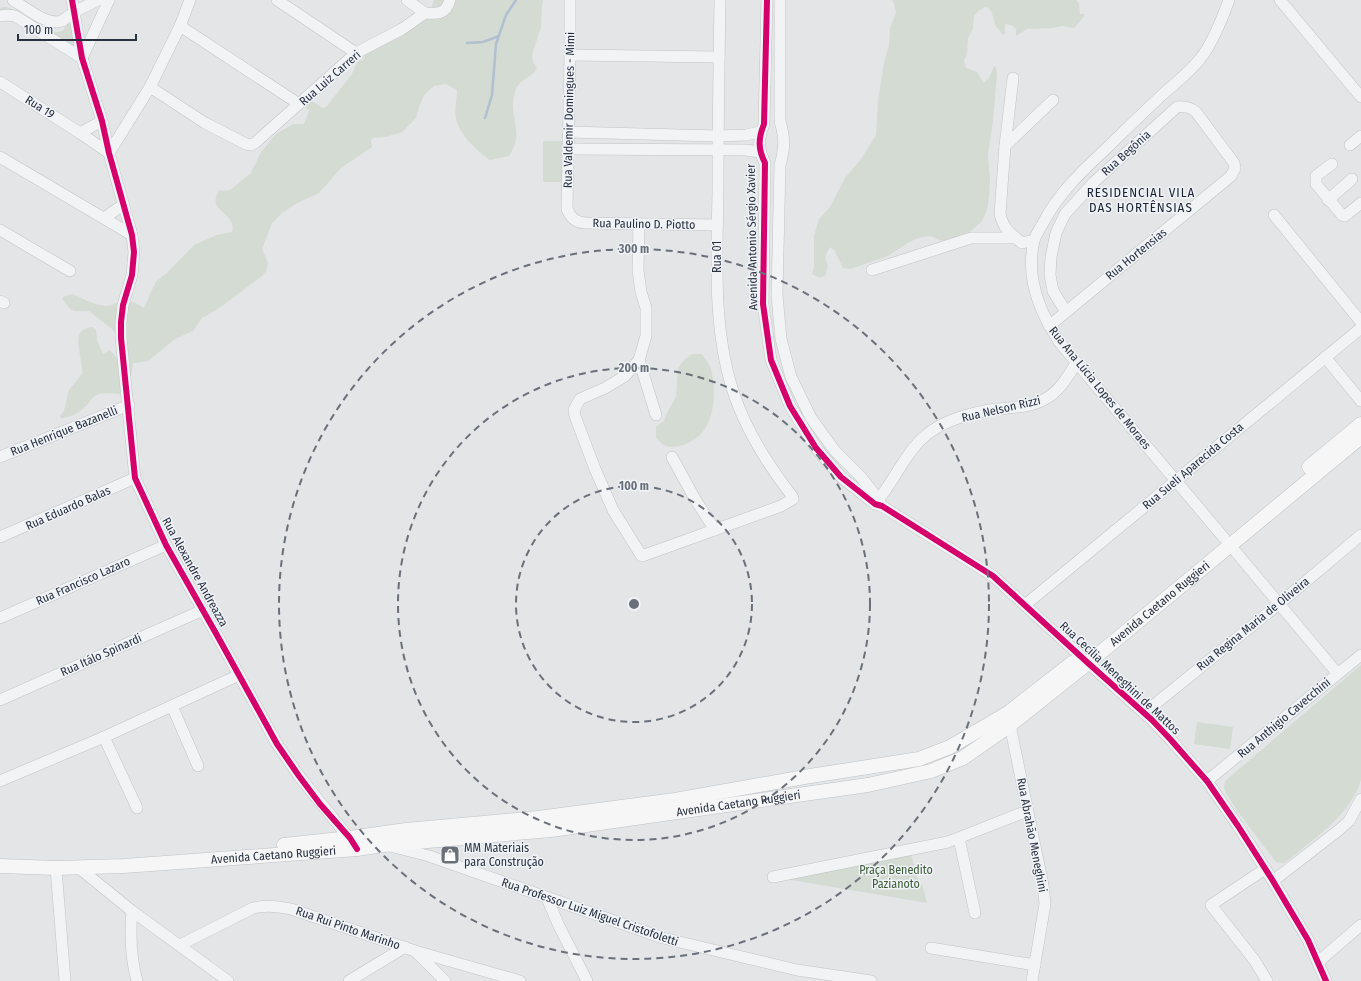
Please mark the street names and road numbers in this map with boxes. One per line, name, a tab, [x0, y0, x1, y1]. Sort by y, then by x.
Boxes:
street label: Rua Valdemir Domingues - Mimi	[561, 32, 577, 188]
street label: Rua Luiz Carreri	[297, 48, 363, 108]
street label: Rua 19	[23, 93, 57, 122]
street label: Rua Begônia	[1099, 127, 1153, 179]
street label: Avenida Antonio Sérgio Xavier	[744, 163, 760, 311]
street label: Rua Paulino D. Piotto	[593, 216, 695, 232]
street label: Rua Hortensias	[1103, 225, 1169, 283]
street label: Rua 01	[710, 241, 724, 273]
street label: Rua Ana Lúcia Lopes de Moraes	[1046, 324, 1154, 452]
street label: Rua Nelson Rizzi	[960, 393, 1042, 425]
street label: Rua Henrique Bazanelli	[8, 403, 120, 459]
street label: Rua Sueli Aparecida Costa	[1140, 420, 1246, 512]
street label: Rua Eduardo Balas	[23, 483, 113, 533]
street label: Rua Alexandre Andreazza	[159, 515, 231, 629]
street label: Rua Francisco Lazaro	[34, 554, 132, 608]
street label: Avenida Caetano Ruggieri	[1107, 558, 1212, 649]
street label: Rua Regina Maria de Oliveira	[1194, 574, 1312, 674]
street label: Rua Cecília Meneghini de Mattos	[1057, 619, 1183, 737]
street label: Rua Itálo Spinardi	[58, 631, 144, 679]
street label: Rua Anthigio Cavecchini	[1235, 675, 1333, 761]
street label: Rua Abrahão Meneghini	[1014, 777, 1050, 893]
street label: Avenida Caetano Ruggieri	[675, 788, 802, 819]
street label: Avenida Caetano Ruggieri	[210, 844, 337, 867]
street label: Rua Professor Luiz Miguel Cristofoletti	[500, 875, 680, 949]
street label: Rua Rui Pinto Marinho	[294, 904, 402, 952]

